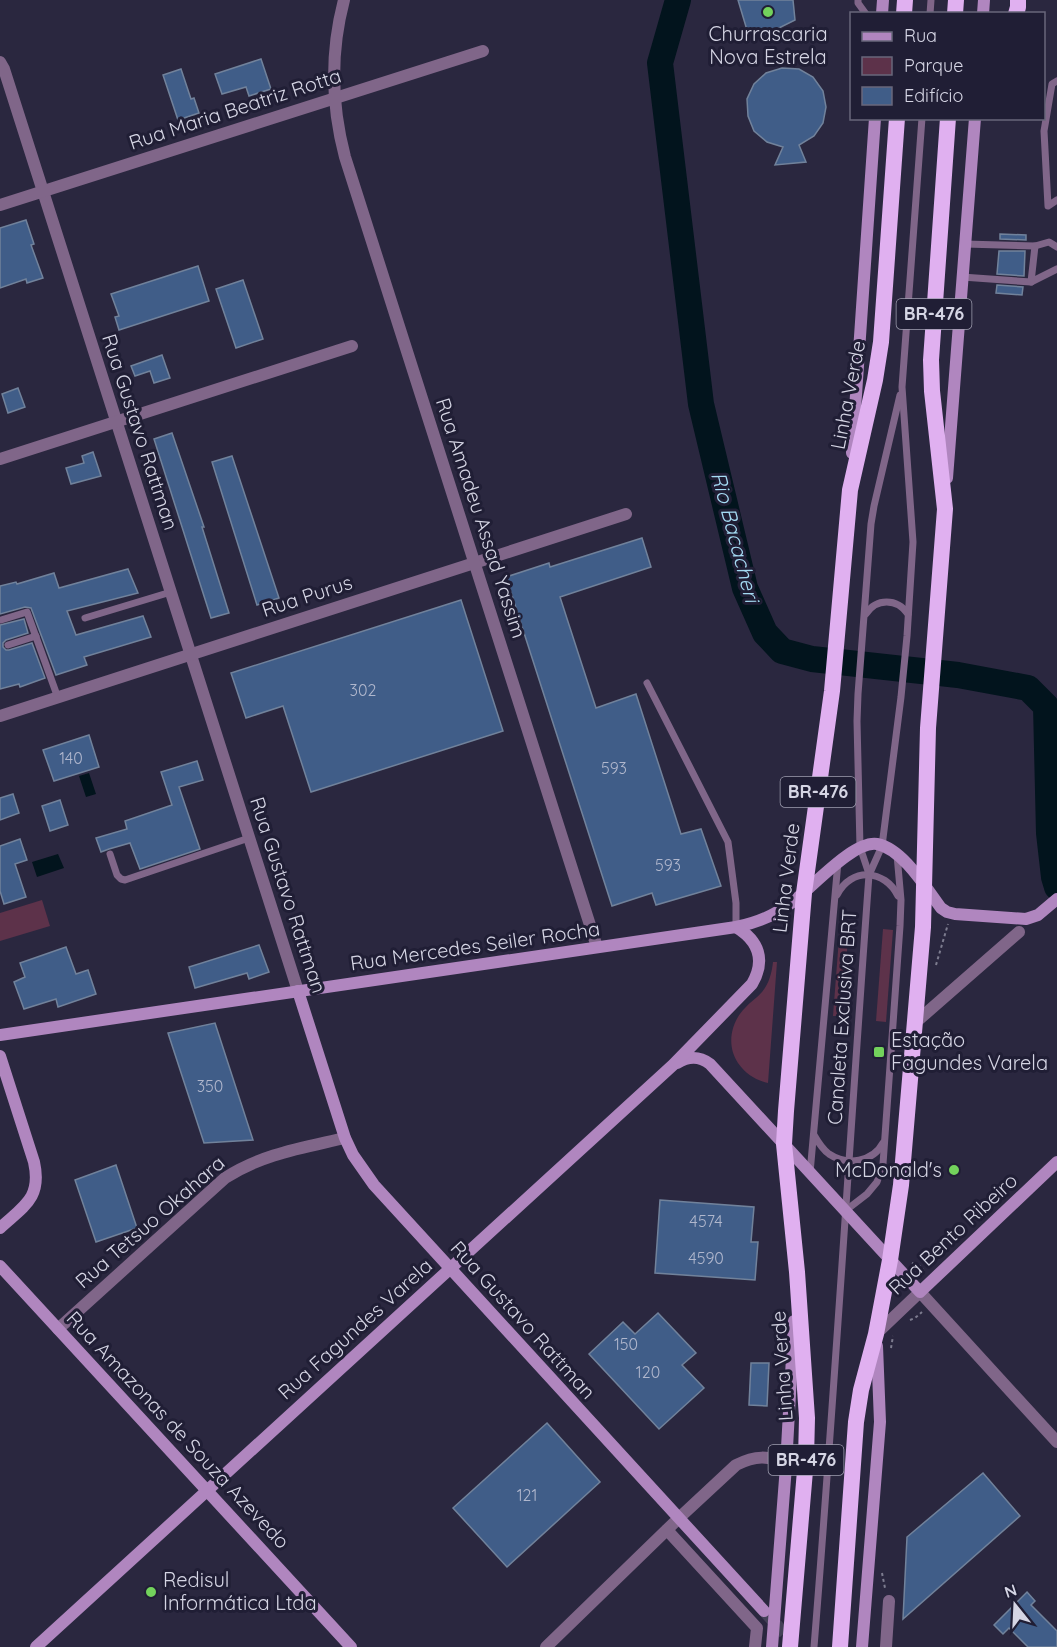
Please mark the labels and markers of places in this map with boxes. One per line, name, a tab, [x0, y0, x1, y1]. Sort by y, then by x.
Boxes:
marker: Churrascaria Nova Estrela	[761, 5, 775, 19]
place label: Churrascaria Nova Estrela	[708, 21, 828, 69]
place label: Estação Fagundes Varela	[891, 1027, 1048, 1075]
marker: Estação Fagundes Varela	[872, 1045, 886, 1059]
place label: McDonald's	[835, 1157, 942, 1182]
marker: McDonald's	[947, 1163, 961, 1177]
place label: Redisul Informática Ltda	[163, 1567, 317, 1615]
marker: Redisul Informática Ltda	[144, 1585, 158, 1599]

